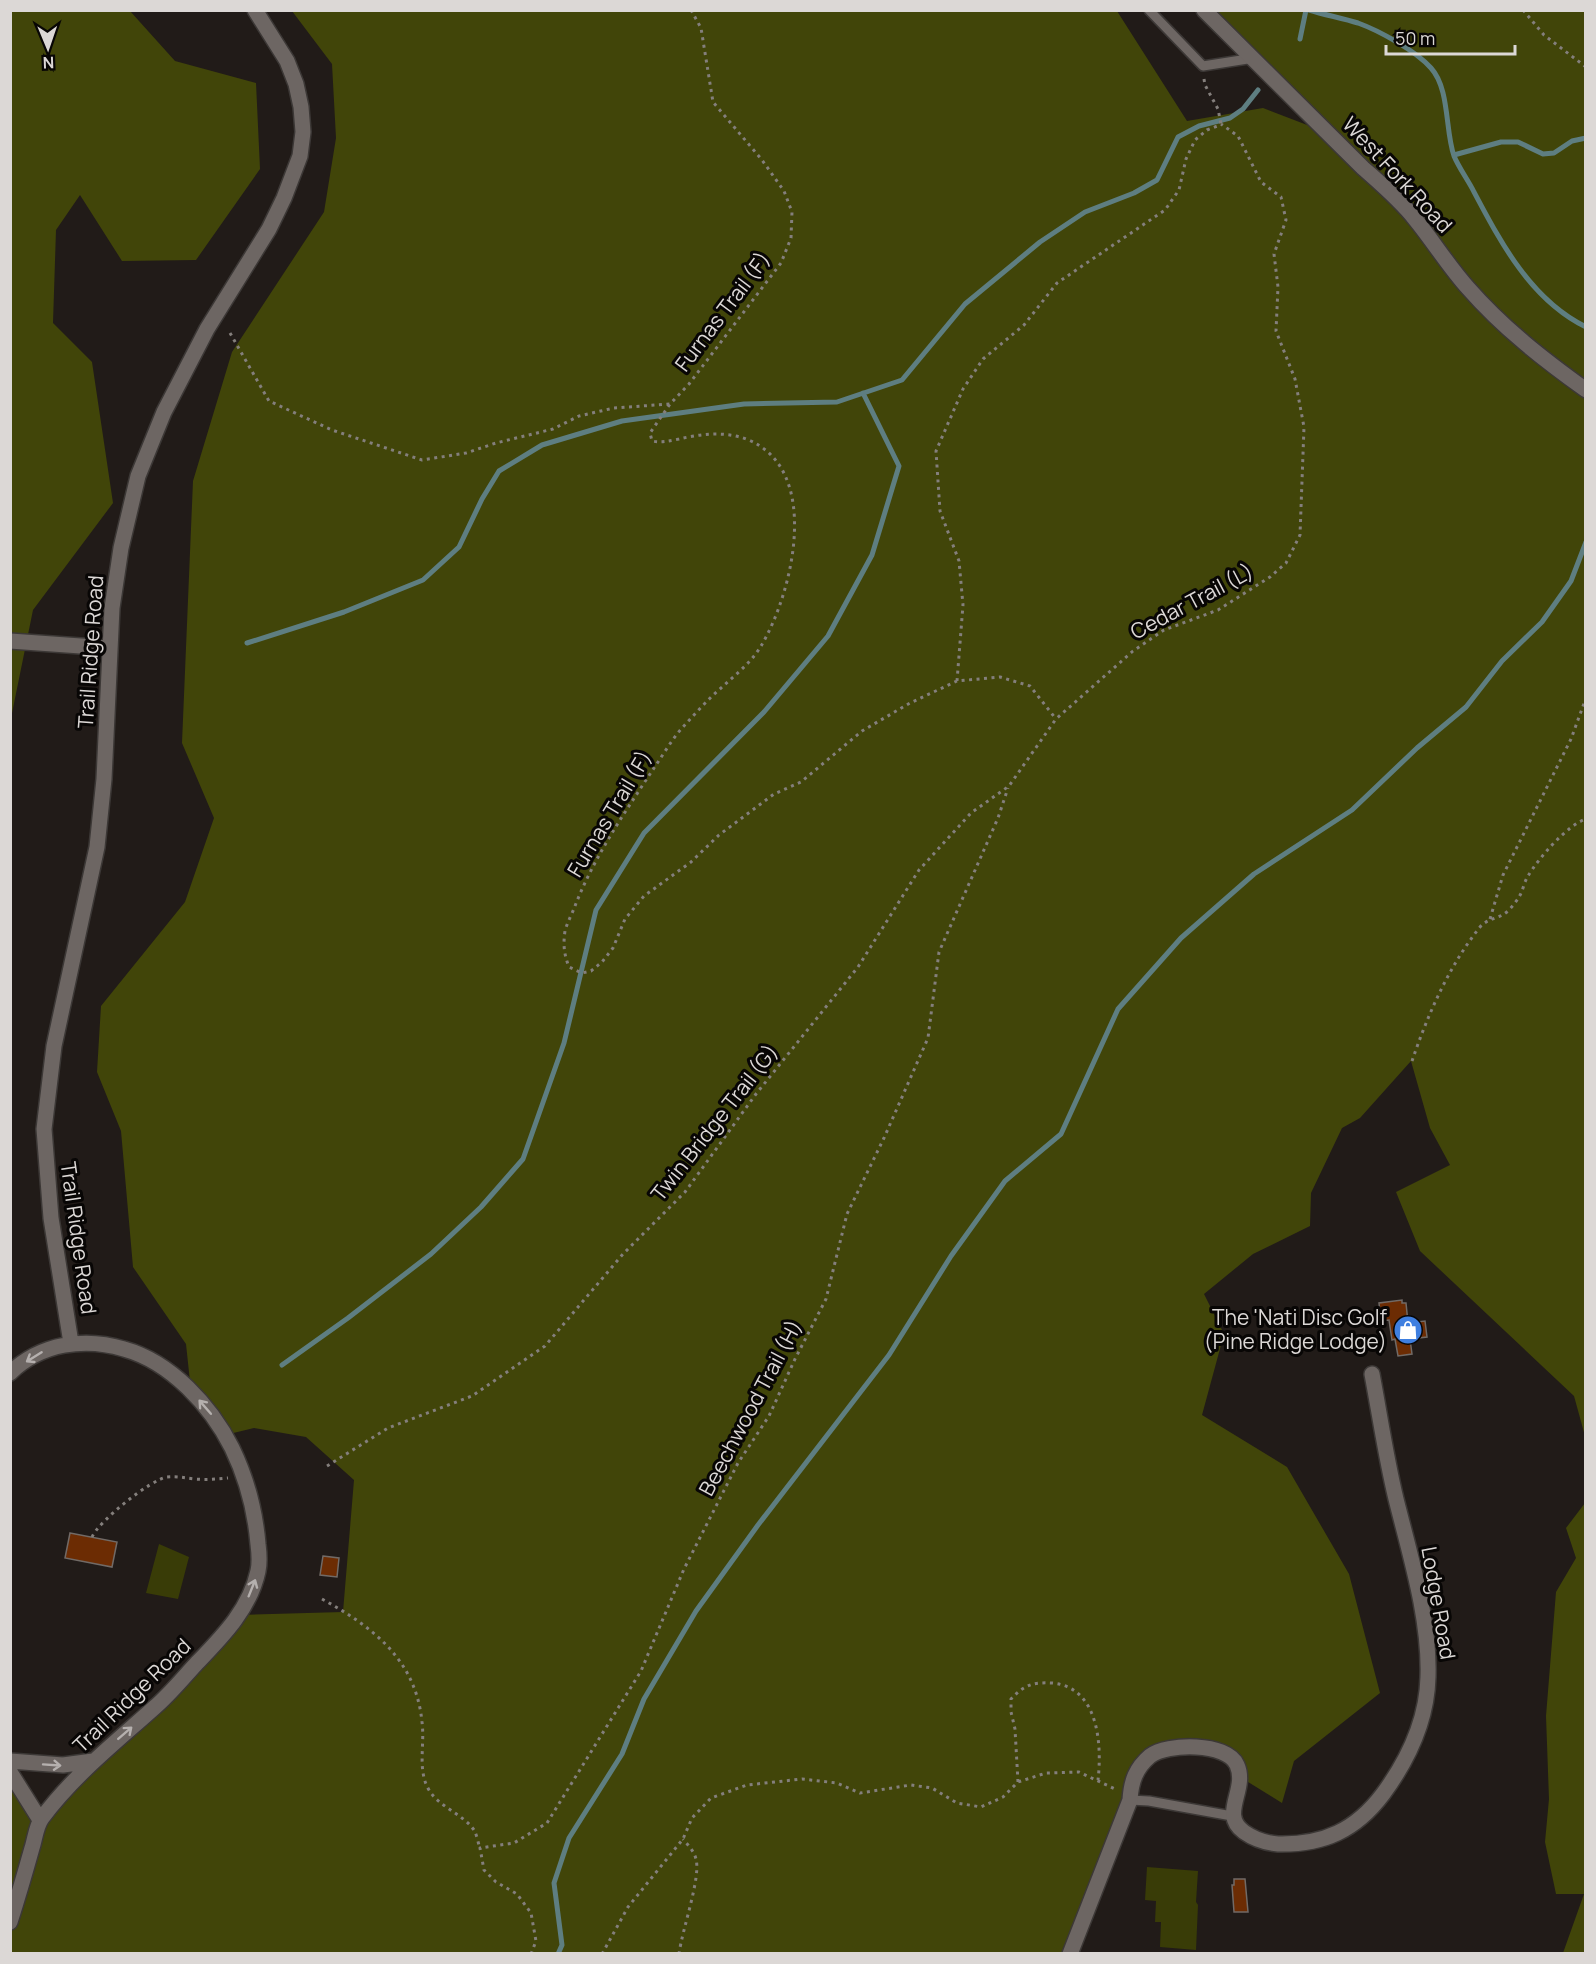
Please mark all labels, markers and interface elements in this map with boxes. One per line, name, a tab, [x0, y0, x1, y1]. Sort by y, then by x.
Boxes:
north arrow	[18, 18, 78, 78]
scale bar	[1386, 18, 1515, 56]
text: 50 m	[1395, 26, 1435, 50]
text: N	[42, 52, 55, 74]
street label: West Fork Road	[1337, 110, 1459, 238]
street label: Furnas Trail (F)	[668, 246, 776, 377]
street label: Cedar Trail (L)	[1125, 557, 1258, 645]
street label: Trail Ridge Road	[71, 574, 109, 730]
street label: Furnas Trail (F)	[560, 745, 658, 882]
street label: Twin Bridge Trail (G)	[644, 1038, 784, 1206]
street label: Trail Ridge Road	[54, 1160, 104, 1316]
place label: The 'Nati Disc Golf (Pine Ridge Lodge)	[1204, 1303, 1388, 1355]
shop icon: The 'Nati Disc Golf (Pine Ridge Lodge)	[1392, 1314, 1424, 1346]
street label: Beechwood Trail (H)	[692, 1315, 808, 1500]
one-way arrow	[26, 1352, 43, 1364]
one-way arrow	[198, 1400, 212, 1415]
street label: Lodge Road	[1415, 1544, 1463, 1662]
one-way arrow	[247, 1579, 258, 1597]
street label: Trail Ridge Road	[66, 1632, 196, 1759]
one-way arrow	[117, 1726, 132, 1740]
one-way arrow	[42, 1759, 62, 1770]

